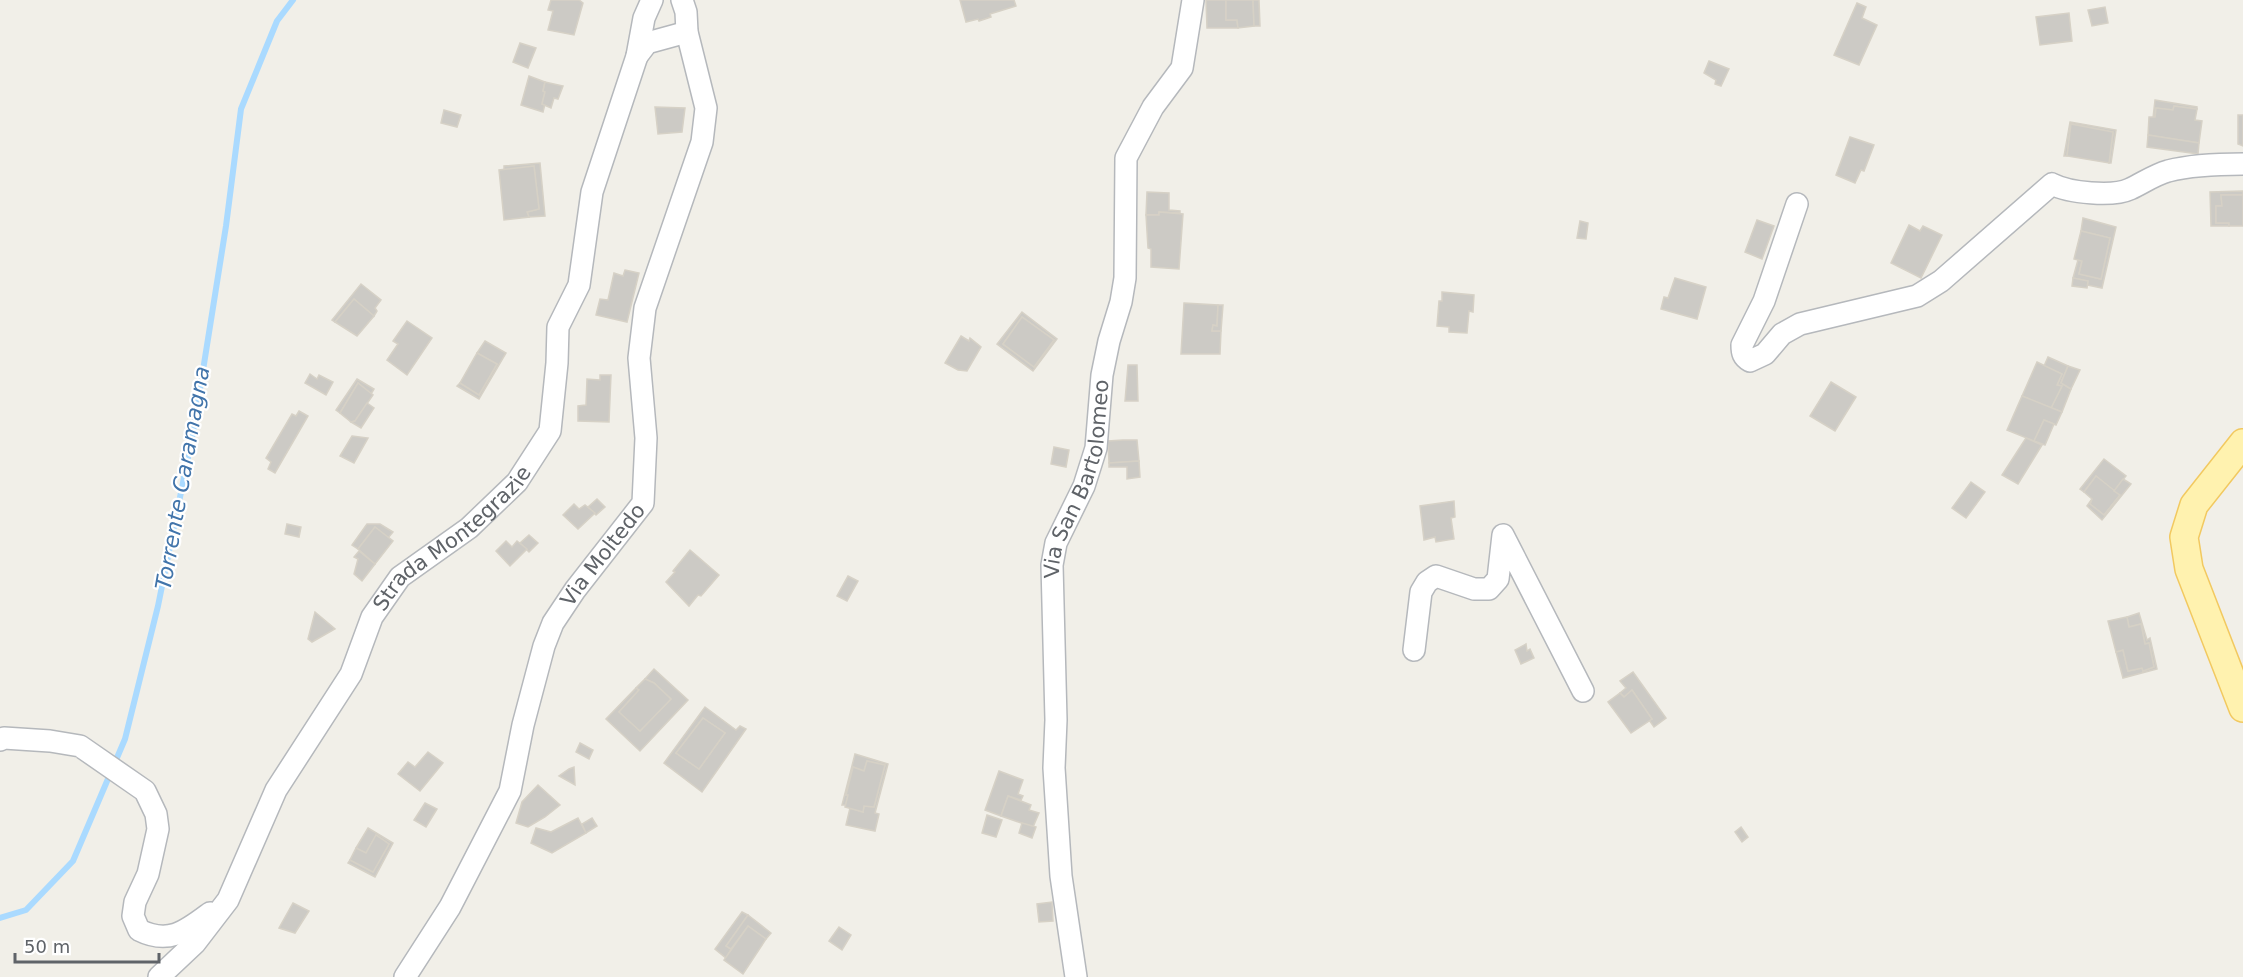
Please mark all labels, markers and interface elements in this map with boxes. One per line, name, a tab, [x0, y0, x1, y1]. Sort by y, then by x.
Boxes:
water label: Torrente Caramagna	[151, 364, 214, 592]
street label: Via San Bartolomeo	[1040, 379, 1114, 578]
street label: Strada Montegrazie	[368, 462, 536, 615]
street label: Via Moltedo	[556, 499, 650, 611]
scale bar	[15, 926, 159, 964]
text: 50 m	[24, 936, 70, 957]

